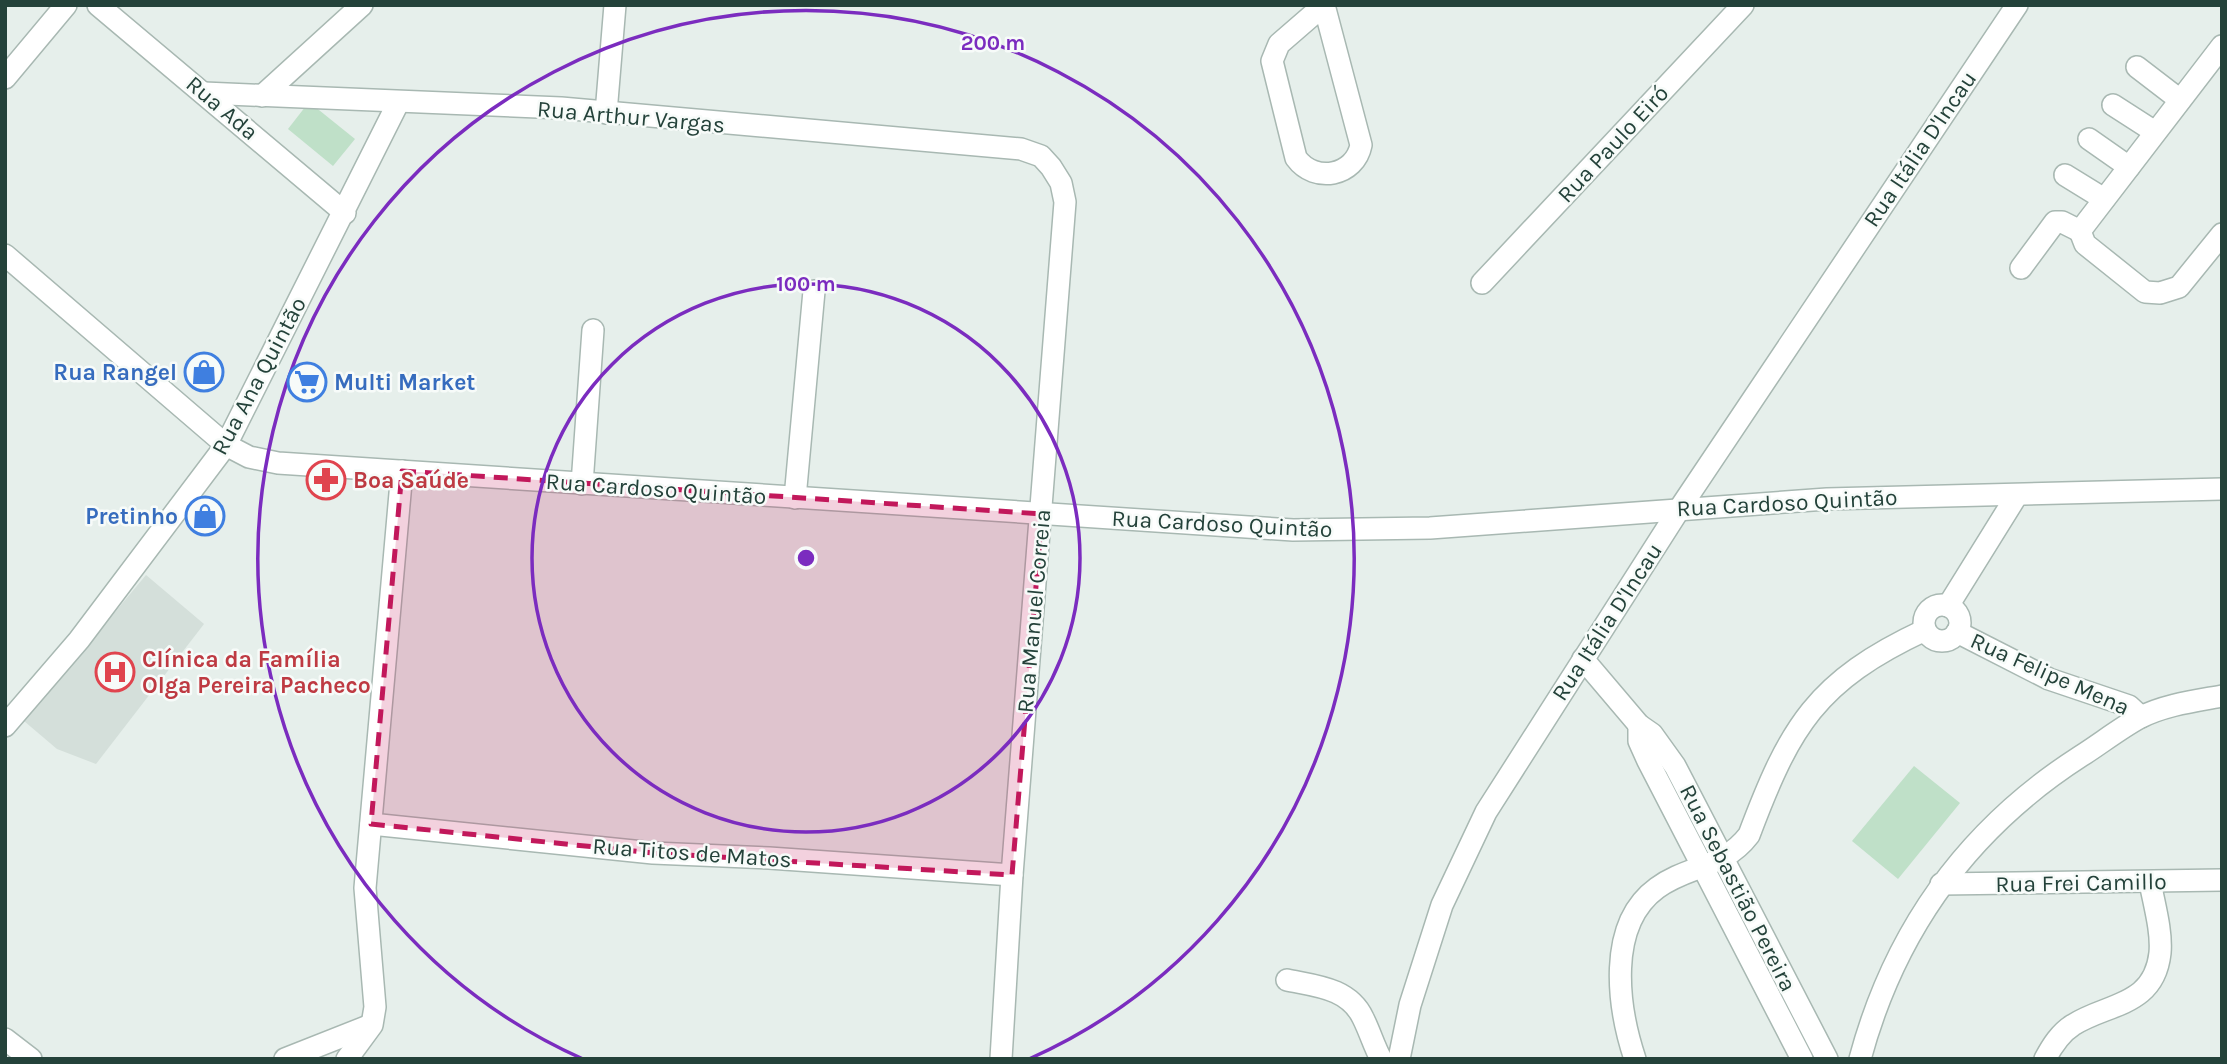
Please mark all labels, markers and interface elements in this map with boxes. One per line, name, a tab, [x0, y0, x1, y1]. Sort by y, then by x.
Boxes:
text: 200 m	[961, 31, 1025, 55]
street label: Rua Itália D'Incau	[1858, 66, 1982, 232]
street label: Rua Ada	[181, 70, 263, 146]
street label: Rua Paulo Eiró	[1552, 80, 1674, 208]
street label: Rua Arthur Vargas	[536, 95, 726, 139]
text: 100 m	[776, 272, 836, 296]
street label: Rua Ana Quintão	[206, 292, 312, 460]
shop icon: Rua Rangel	[183, 351, 225, 393]
place label: Rua Rangel	[53, 359, 177, 386]
supermarket icon: Multi Market	[286, 361, 328, 403]
place label: Multi Market	[334, 369, 475, 396]
pharmacy icon: Boa Saúde	[305, 459, 347, 501]
place label: Boa Saúde	[353, 467, 469, 494]
street label: Rua Cardoso Quintão	[545, 468, 767, 510]
street label: Rua Cardoso Quintão	[1676, 484, 1898, 522]
shop icon: Pretinho	[184, 495, 226, 537]
place label: Pretinho	[85, 503, 178, 530]
street label: Rua Cardoso Quintão	[1111, 505, 1333, 543]
street label: Rua Manuel Correia	[1012, 508, 1056, 714]
street label: Rua Itália D'Incau	[1546, 538, 1668, 706]
centre of rings	[794, 546, 818, 570]
street label: Rua Felipe Mena	[1966, 627, 2134, 721]
place label: Clínica da Família Olga Pereira Pacheco	[142, 646, 371, 699]
hospital icon: Clínica da Família Olga Pereira Pacheco	[94, 651, 136, 693]
street label: Rua Sebastião Pereira	[1674, 780, 1802, 996]
street label: Rua Titos de Matos	[591, 833, 793, 873]
street label: Rua Frei Camillo	[1995, 868, 2167, 898]

